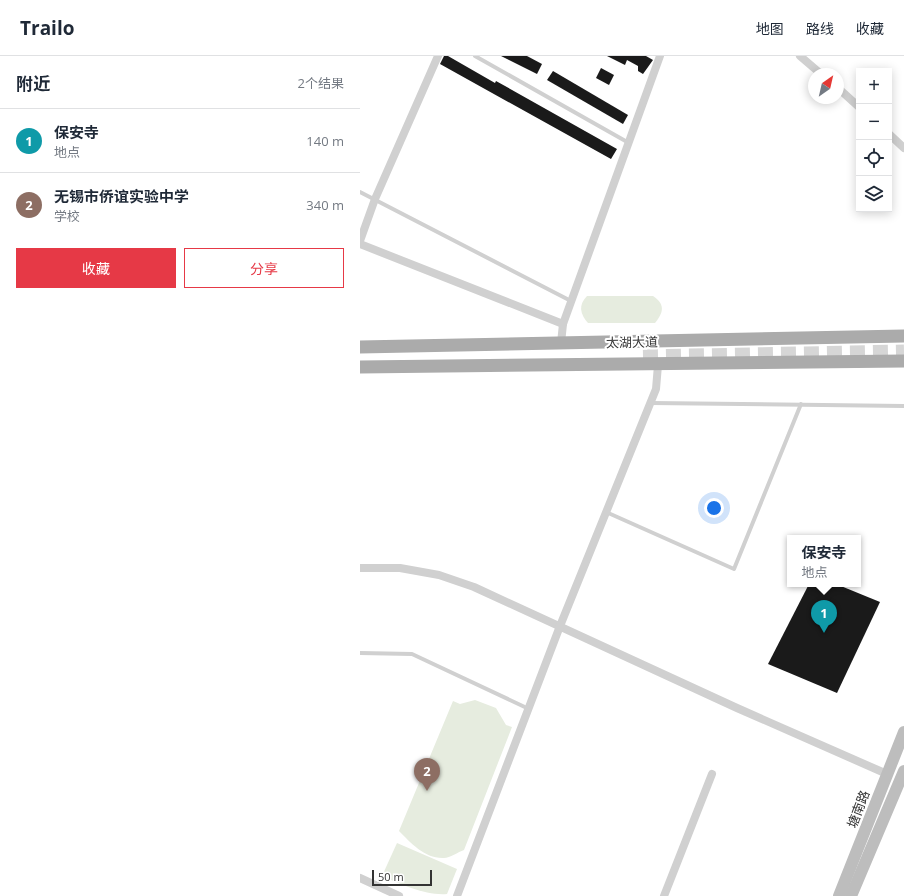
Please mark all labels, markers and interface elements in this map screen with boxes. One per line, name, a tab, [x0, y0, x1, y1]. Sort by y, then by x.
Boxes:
text: Trailo	[20, 15, 74, 41]
text: 地图	[756, 19, 784, 38]
text: 路线	[806, 19, 834, 38]
text: 收藏	[856, 19, 884, 38]
north arrow	[808, 68, 844, 104]
map controls	[856, 68, 892, 212]
button: +	[856, 68, 892, 104]
text: 附近	[16, 72, 50, 95]
text: 2个结果	[298, 74, 344, 92]
button: −	[856, 104, 892, 140]
text: 保安寺	[54, 122, 99, 142]
text: 1	[25, 132, 33, 150]
text: 140 m	[306, 132, 344, 150]
button: locate	[856, 140, 892, 176]
text: 地点	[54, 143, 80, 161]
button: layers	[856, 176, 892, 212]
text: 无锡市侨谊实验中学	[54, 186, 189, 206]
text: 2	[25, 196, 33, 214]
text: 340 m	[306, 196, 344, 214]
text: 学校	[54, 207, 80, 225]
button: 收藏	[16, 248, 176, 288]
button: 分享	[184, 248, 344, 288]
street label: 太湖大道	[606, 333, 658, 351]
your location	[704, 498, 724, 518]
popup	[787, 535, 861, 587]
text: 保安寺	[801, 542, 847, 562]
text: 地点	[801, 563, 828, 581]
pin: 1	[811, 600, 837, 633]
pin: 2	[414, 758, 440, 791]
street label: 塘南路	[843, 788, 873, 830]
scale bar	[372, 868, 432, 887]
text: 50 m	[378, 869, 404, 884]

